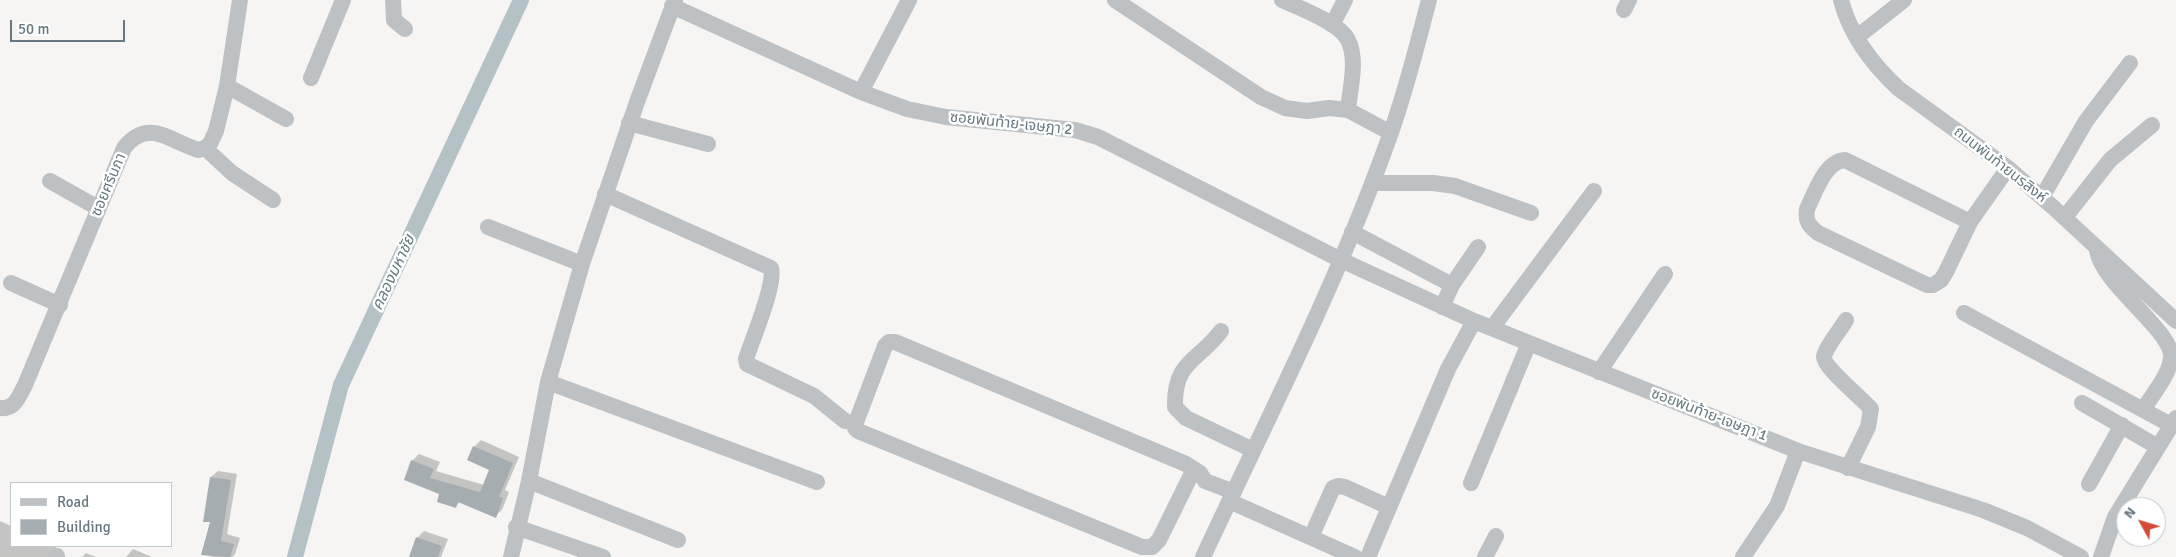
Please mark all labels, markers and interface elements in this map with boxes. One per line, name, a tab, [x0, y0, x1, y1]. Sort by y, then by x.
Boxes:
scale bar	[12, 10, 128, 42]
text: 50 m	[18, 20, 49, 38]
street label: ซอยพันท้าย-เจษฎา 2	[949, 109, 1073, 139]
street label: ถนนพันท้ายนรสิงห์	[1950, 123, 2050, 207]
street label: ซอยศรีนภา	[88, 151, 130, 219]
water label: คลองมหาชัย	[368, 232, 420, 314]
street label: ซอยพันท้าย-เจษฎา 1	[1648, 385, 1770, 445]
legend	[10, 482, 172, 547]
text: Road	[57, 493, 89, 511]
north arrow	[2116, 497, 2166, 547]
text: N	[2120, 504, 2139, 522]
text: Building	[57, 518, 111, 536]

